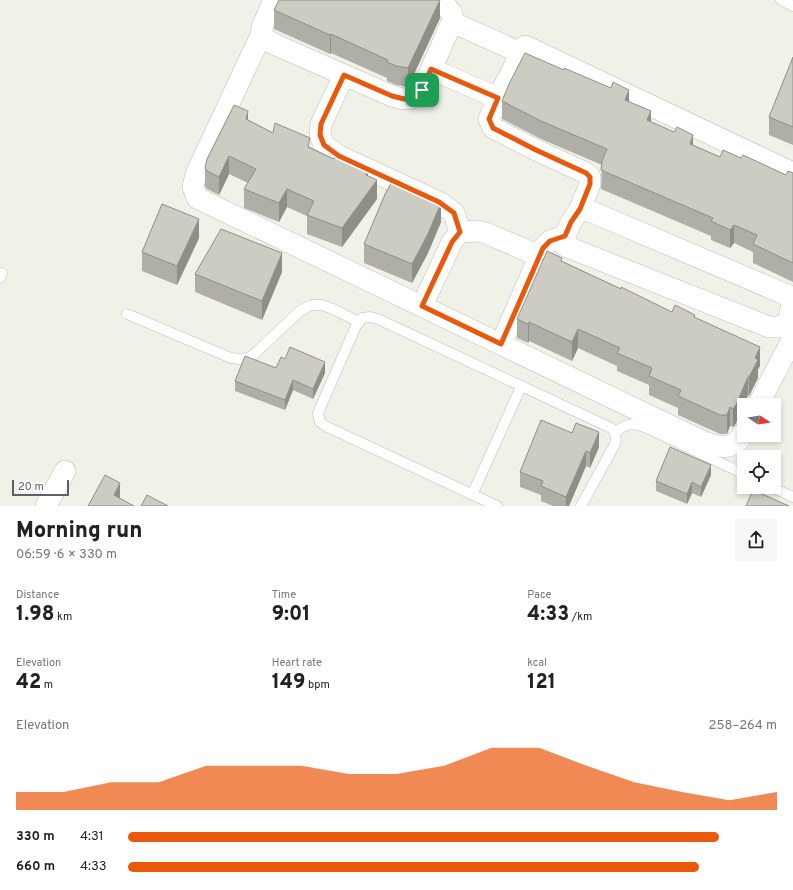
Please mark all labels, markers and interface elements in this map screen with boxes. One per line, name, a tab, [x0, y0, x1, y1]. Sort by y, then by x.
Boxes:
pin	[405, 73, 439, 107]
icon: arrive	[411, 79, 433, 101]
north arrow	[737, 398, 781, 442]
map controls	[737, 398, 781, 494]
button: locate	[737, 450, 781, 494]
scale bar	[12, 478, 69, 497]
text: 20 m	[18, 480, 44, 494]
text: Morning run	[16, 518, 142, 545]
button: share	[735, 519, 777, 561]
text: 06:59 · 6 × 330 m	[16, 547, 117, 563]
text: Distance	[16, 588, 59, 602]
text: Time	[272, 588, 296, 602]
text: Pace	[527, 588, 552, 602]
text: 1.98	[16, 602, 54, 628]
text: 9:01	[272, 602, 310, 628]
text: 4:33	[527, 602, 569, 628]
text: km	[54, 610, 72, 624]
text: /km	[569, 610, 592, 624]
text: Elevation	[16, 656, 61, 670]
text: Heart rate	[272, 656, 322, 670]
text: kcal	[527, 656, 547, 670]
text: 42	[16, 670, 41, 696]
text: 149	[272, 670, 306, 696]
text: 121	[527, 670, 556, 696]
text: m	[41, 678, 53, 692]
text: bpm	[306, 678, 330, 692]
text: Elevation	[16, 718, 69, 734]
text: 258–264 m	[709, 718, 777, 734]
text: 330 m	[16, 829, 55, 845]
text: 4:31	[80, 829, 104, 845]
text: 660 m	[16, 859, 55, 875]
text: 4:33	[80, 859, 107, 875]

